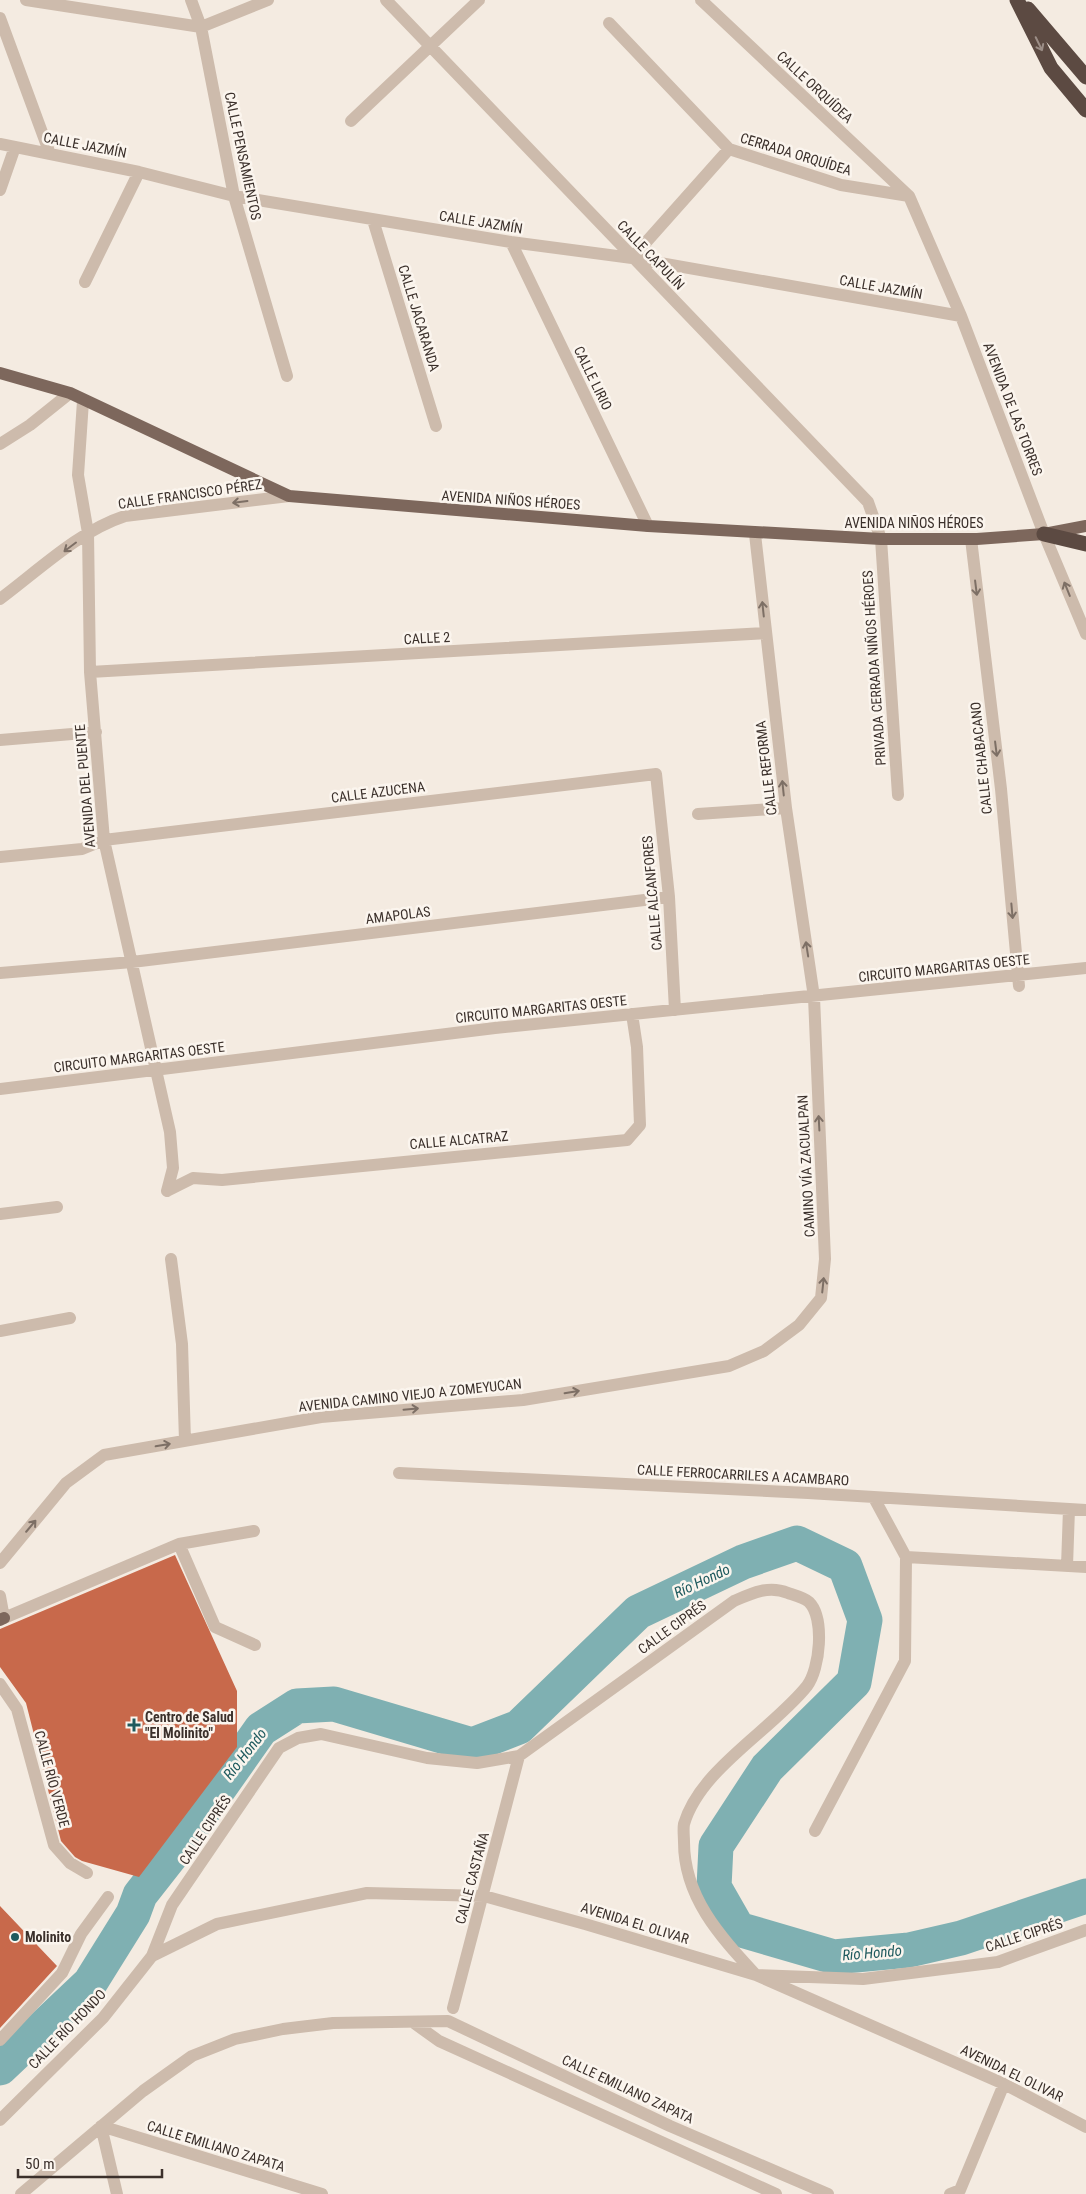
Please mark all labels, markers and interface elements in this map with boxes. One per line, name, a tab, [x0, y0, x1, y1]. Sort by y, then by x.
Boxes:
one-way arrow	[1034, 36, 1044, 51]
street label: CALLE ORQUÍDEA	[774, 47, 857, 126]
street label: CALLE PENSAMIENTOS	[222, 91, 264, 221]
street label: CALLE JAZMÍN	[42, 128, 128, 161]
street label: CERRADA ORQUÍDEA	[738, 128, 854, 179]
street label: CALLE JAZMÍN	[438, 207, 524, 236]
street label: CALLE CAPULÍN	[614, 216, 689, 293]
street label: CALLE JACARANDA	[395, 263, 443, 373]
street label: CALLE JAZMÍN	[838, 271, 924, 302]
street label: AVENIDA DE LAS TORRES	[980, 340, 1046, 478]
street label: CALLE LIRIO	[571, 343, 615, 413]
street label: CALLE FRANCISCO PÉREZ	[117, 475, 263, 512]
street label: AVENIDA NIÑOS HÉROES	[441, 486, 581, 513]
one-way arrow	[233, 497, 249, 507]
street label: AVENIDA NIÑOS HÉROES	[844, 514, 984, 531]
one-way arrow	[64, 541, 77, 552]
street label: PRIVADA CERRADA NIÑOS HÉROES	[858, 570, 889, 766]
one-way arrow	[971, 579, 981, 595]
one-way arrow	[1062, 582, 1072, 597]
one-way arrow	[759, 602, 768, 618]
street label: CALLE 2	[403, 629, 451, 647]
street label: CALLE CHABACANO	[967, 701, 995, 815]
street label: CALLE REFORMA	[752, 720, 780, 816]
street label: AVENIDA DEL PUENTE	[72, 724, 98, 848]
one-way arrow	[991, 741, 1001, 757]
street label: CALLE AZUCENA	[330, 778, 426, 806]
one-way arrow	[778, 781, 788, 797]
street label: CALLE ALCANFORES	[639, 835, 665, 951]
one-way arrow	[1007, 902, 1017, 918]
street label: AMAPOLAS	[365, 903, 431, 927]
one-way arrow	[801, 941, 811, 957]
street label: CIRCUITO MARGARITAS OESTE	[858, 951, 1030, 985]
street label: CIRCUITO MARGARITAS OESTE	[455, 992, 627, 1026]
street label: CIRCUITO MARGARITAS OESTE	[53, 1039, 225, 1075]
street label: CAMINO VÍA ZACUALPAN	[793, 1094, 818, 1238]
one-way arrow	[814, 1115, 823, 1131]
street label: CALLE ALCATRAZ	[409, 1128, 509, 1152]
one-way arrow	[818, 1277, 828, 1293]
street label: AVENIDA CAMINO VIEJO A ZOMEYUCAN	[298, 1375, 522, 1415]
one-way arrow	[564, 1386, 580, 1396]
one-way arrow	[402, 1405, 418, 1414]
one-way arrow	[155, 1439, 171, 1449]
street label: CALLE FERROCARRILES A ACAMBARO	[637, 1461, 849, 1489]
one-way arrow	[25, 1519, 37, 1532]
water label: Río Hondo	[671, 1560, 733, 1602]
street label: CALLE CIPRÉS	[634, 1596, 709, 1657]
place label: Centro de Salud "El Molinito"	[145, 1709, 234, 1741]
marker: Centro de Salud "El Molinito"	[127, 1718, 141, 1732]
water label: Río Hondo	[220, 1725, 270, 1783]
street label: CALLE RÍO VERDE	[31, 1729, 74, 1829]
street label: CALLE CIPRÉS	[175, 1792, 234, 1868]
street label: CALLE CASTAÑA	[451, 1830, 492, 1926]
street label: AVENIDA EL OLIVAR	[579, 1899, 691, 1947]
street label: CALLE CIPRÉS	[983, 1914, 1065, 1955]
place label: Molinito	[25, 1929, 71, 1945]
marker: Molinito	[9, 1931, 21, 1943]
water label: Río Hondo	[841, 1941, 903, 1965]
street label: CALLE RÍO HONDO	[24, 1985, 109, 2072]
street label: AVENIDA EL OLIVAR	[958, 2041, 1066, 2105]
street label: CALLE EMILIANO ZAPATA	[560, 2051, 696, 2127]
street label: CALLE EMILIANO ZAPATA	[145, 2117, 287, 2175]
scale bar	[18, 2146, 161, 2178]
text: 50 m	[25, 2155, 55, 2173]

